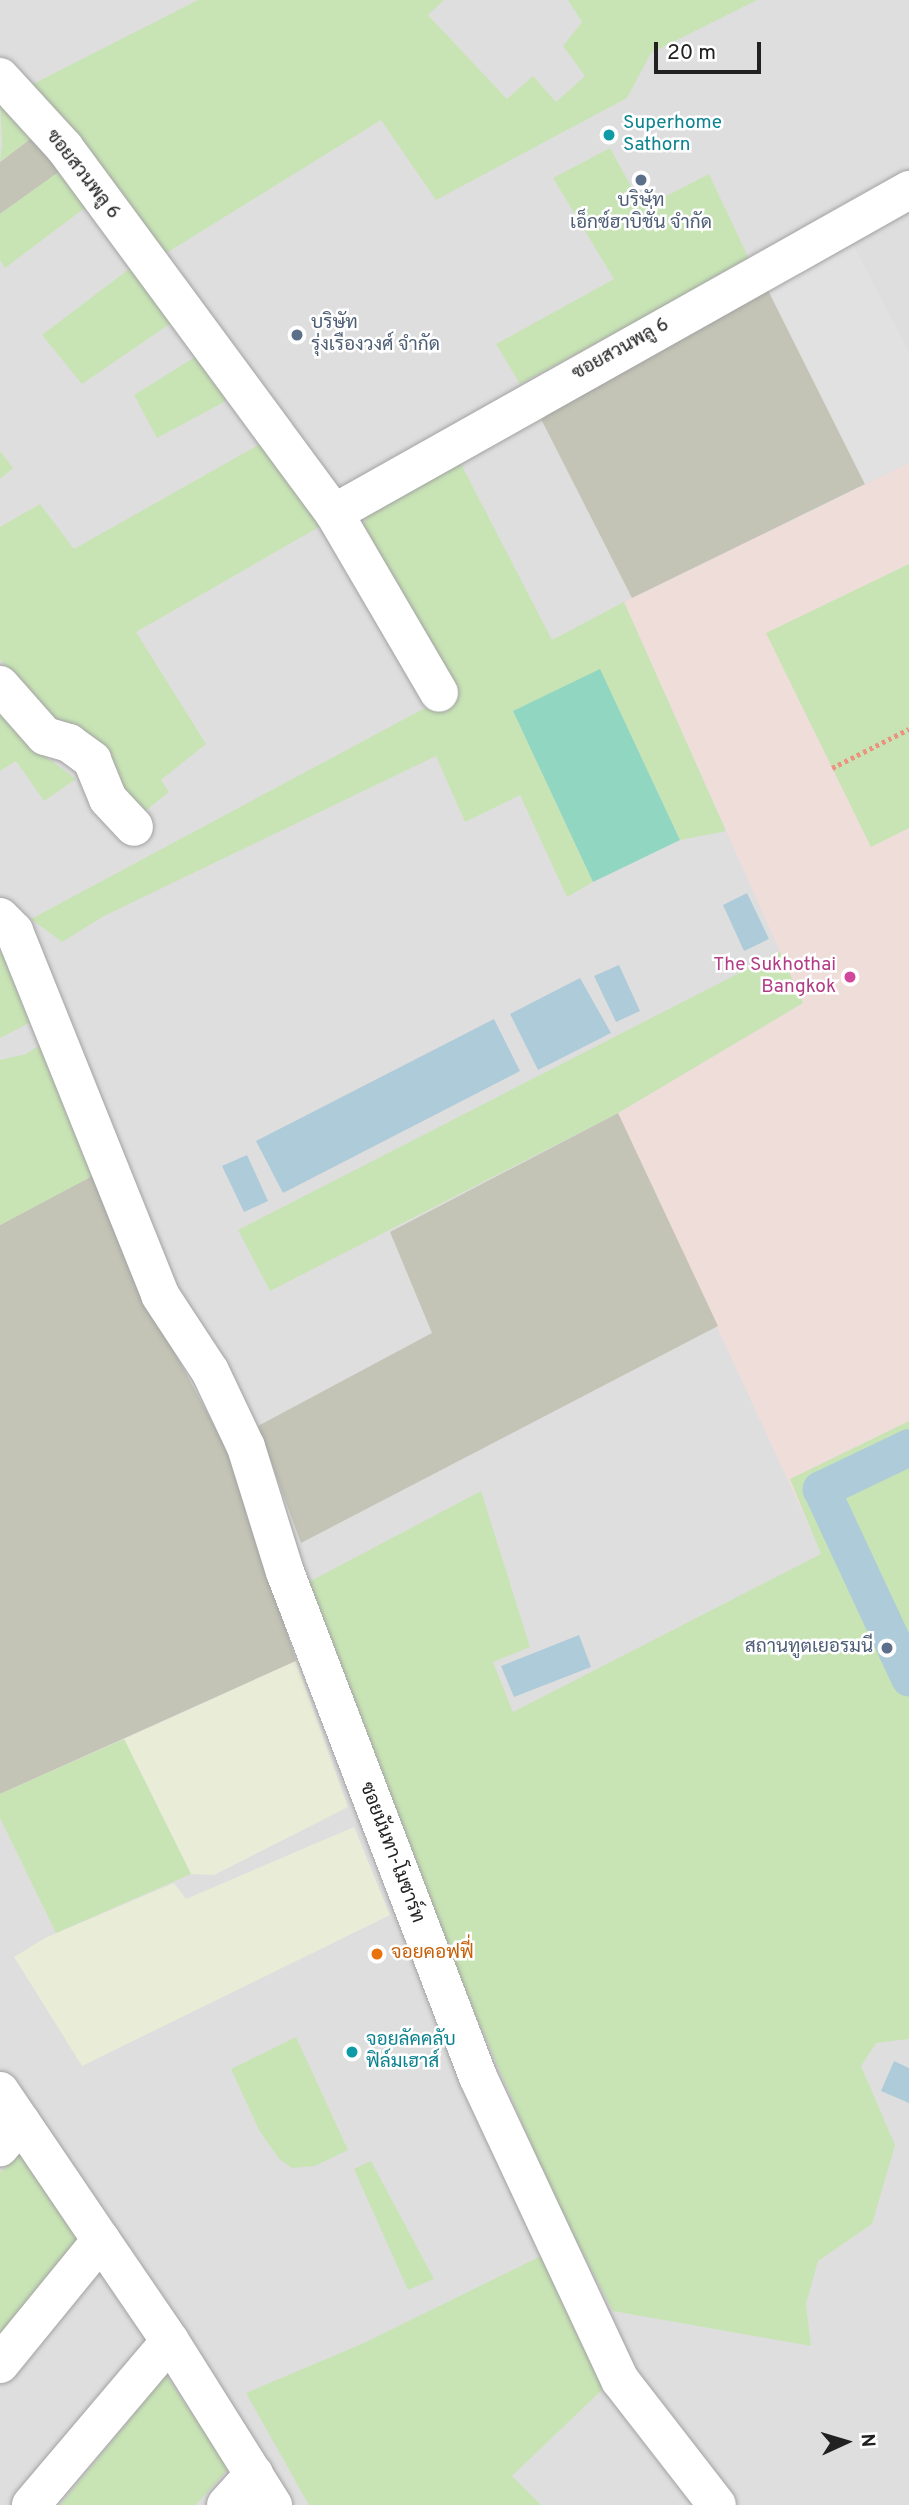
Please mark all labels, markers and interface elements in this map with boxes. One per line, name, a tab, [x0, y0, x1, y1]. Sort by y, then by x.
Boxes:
scale bar	[657, 28, 764, 72]
text: 20 m	[667, 40, 716, 67]
place label: Superhome Sathorn	[623, 113, 722, 157]
street label: ซอยสวนพลู 6	[40, 126, 124, 224]
marker: Superhome Sathorn	[601, 127, 617, 143]
marker: บริษัท เอ็กซ์ฮาบิชั่น จำกัด	[633, 172, 649, 188]
place label: บริษัท เอ็กซ์ฮาบิชั่น จำกัด	[570, 191, 712, 235]
place label: บริษัท รุ่งเรืองวงศ์ จำกัด	[311, 313, 440, 357]
street label: ซอยสวนพลู 6	[569, 314, 673, 386]
marker: บริษัท รุ่งเรืองวงศ์ จำกัด	[289, 327, 305, 343]
place label: The Sukhothai Bangkok	[713, 955, 836, 999]
marker: The Sukhothai Bangkok	[842, 969, 858, 985]
place label: สถานทูตเยอรมนี	[745, 1637, 873, 1659]
marker: สถานทูตเยอรมนี	[879, 1640, 895, 1656]
street label: ซอยนันทา-โมซาร์ท	[354, 1780, 428, 1926]
place label: จอยคอฟฟี่	[391, 1943, 474, 1965]
marker: จอยคอฟฟี่	[369, 1946, 385, 1962]
place label: จอยลัคคลับ ฟิล์มเฮาส์	[366, 2030, 456, 2074]
marker: จอยลัคคลับ ฟิล์มเฮาส์	[344, 2044, 360, 2060]
north arrow	[811, 2407, 881, 2477]
text: N	[855, 2433, 879, 2448]

